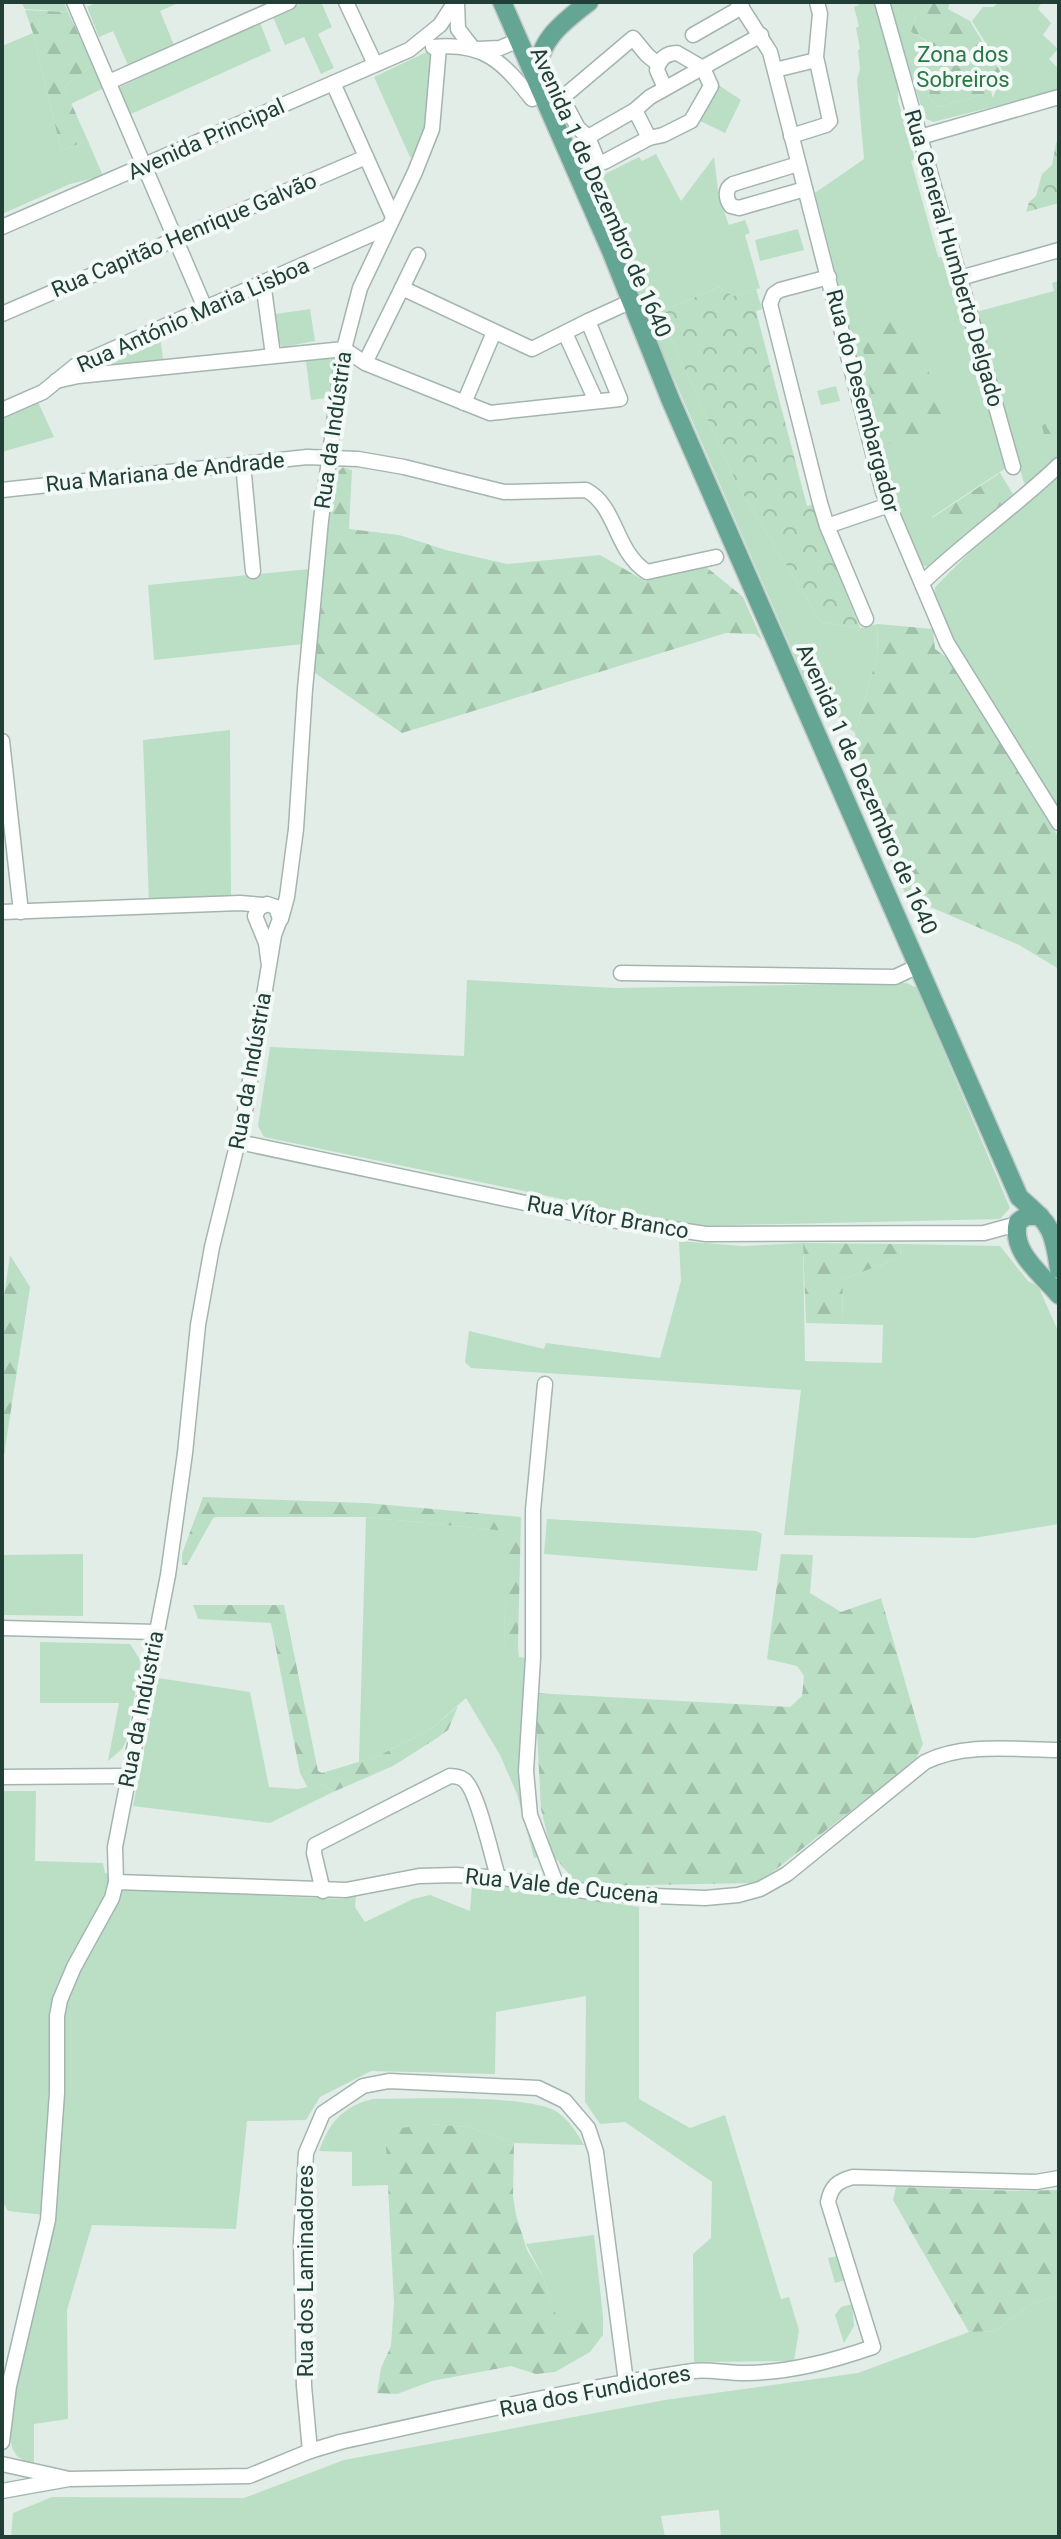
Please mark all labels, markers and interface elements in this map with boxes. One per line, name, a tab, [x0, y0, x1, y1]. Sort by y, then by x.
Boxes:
park label: Zona dos Sobreiros	[916, 42, 1010, 92]
street label: Avenida 1 de Dezembro de 1640	[526, 43, 676, 341]
street label: Avenida Principal	[124, 93, 288, 185]
street label: Rua General Humberto Delgado	[900, 106, 1008, 410]
street label: Rua Capitão Henrique Galvão	[48, 168, 320, 302]
street label: Rua António Maria Lisboa	[73, 252, 313, 378]
street label: Rua do Desembargador	[821, 287, 905, 516]
street label: Rua da Indústria	[310, 350, 356, 510]
street label: Rua Mariana de Andrade	[44, 447, 286, 497]
street label: Avenida 1 de Dezembro de 1640	[792, 640, 942, 938]
street label: Rua da Indústria	[224, 991, 276, 1151]
street label: Rua Vítor Branco	[525, 1190, 691, 1244]
street label: Rua da Indústria	[114, 1629, 168, 1789]
street label: Rua Vale de Cucena	[464, 1863, 660, 1909]
street label: Rua dos Laminadores	[293, 2165, 318, 2377]
street label: Rua dos Fundidores	[497, 2360, 693, 2422]

